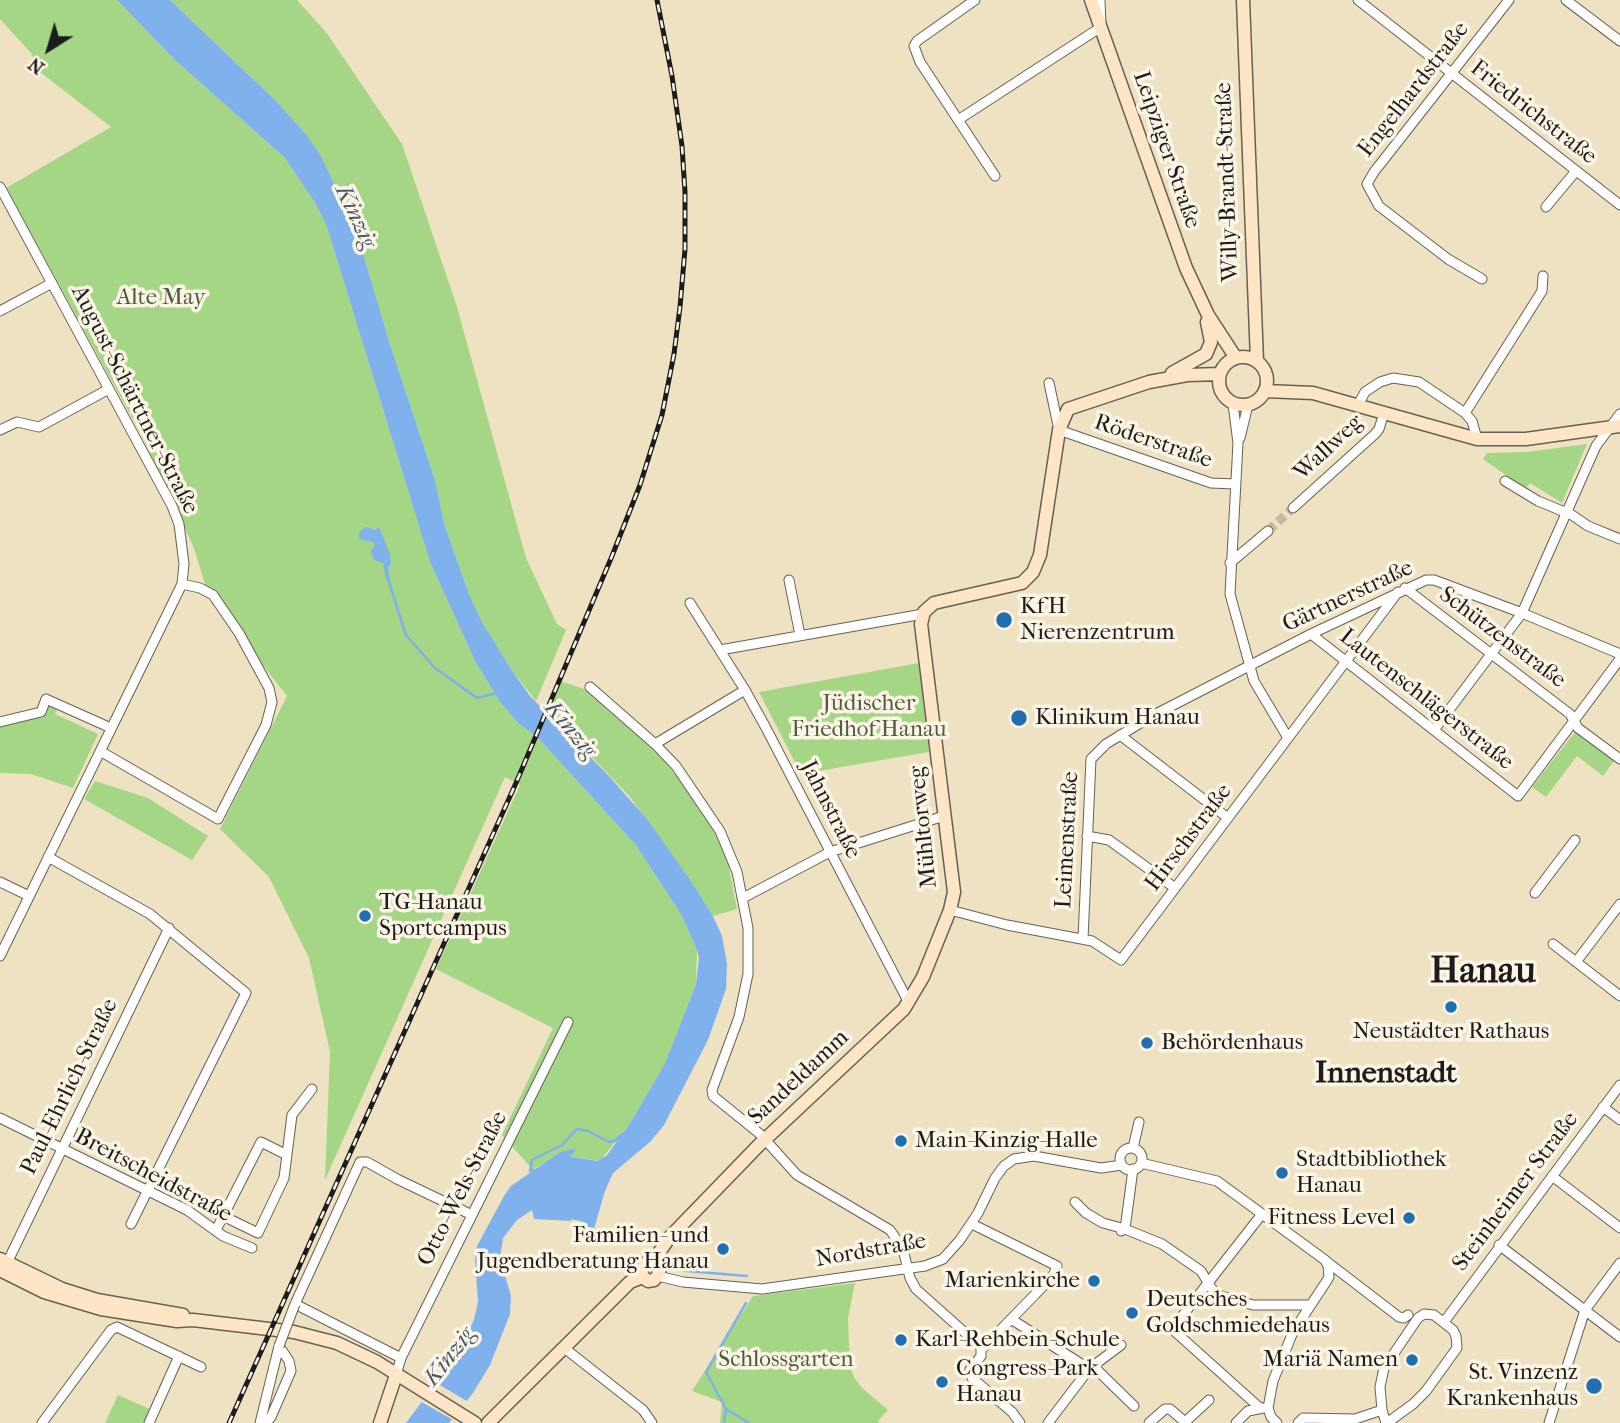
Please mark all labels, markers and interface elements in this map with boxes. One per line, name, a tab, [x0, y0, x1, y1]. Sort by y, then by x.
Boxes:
north arrow	[14, 14, 84, 84]
street label: Engelhardstraße	[1353, 17, 1475, 163]
text: N	[24, 53, 49, 79]
street label: Friedrichstraße	[1464, 55, 1602, 171]
street label: Leipziger Straße	[1126, 68, 1206, 232]
street label: Willy-Brandt-Straße	[1211, 82, 1245, 282]
water label: Kinzig	[328, 181, 382, 253]
street label: August-Schärttner-Straße	[64, 281, 204, 519]
park label: Alte May	[116, 284, 206, 312]
street label: Röderstraße	[1090, 409, 1216, 475]
street label: Wallweg	[1289, 409, 1369, 487]
street label: Gärtnerstraße	[1278, 555, 1418, 639]
street label: Schützenstraße	[1433, 581, 1571, 695]
place label: KfH Nierenzentrum	[1020, 593, 1175, 647]
marker: KfH Nierenzentrum	[994, 610, 1014, 630]
street label: Lautenschlägerstraße	[1333, 623, 1519, 777]
park label: Jüdischer Friedhof Hanau	[791, 690, 947, 744]
water label: Kinzig	[537, 695, 603, 765]
place label: Klinikum Hanau	[1035, 704, 1200, 732]
marker: Klinikum Hanau	[1009, 708, 1029, 728]
street label: Jahnstraße	[794, 756, 866, 864]
street label: Mühltorweg	[904, 764, 944, 890]
street label: Leimenstraße	[1051, 771, 1085, 909]
street label: Hirschstraße	[1140, 779, 1238, 897]
place label: TG-Hanau Sportcampus	[379, 889, 507, 943]
marker: TG-Hanau Sportcampus	[357, 908, 373, 924]
district label: Hanau	[1430, 951, 1536, 995]
street label: Paul-Ehrlich-Straße	[15, 994, 125, 1180]
marker: Neustädter Rathaus	[1443, 999, 1459, 1015]
place label: Neustädter Rathaus	[1353, 1018, 1549, 1046]
street label: Sandeldamm	[743, 1025, 855, 1131]
place label: Behördenhaus	[1161, 1029, 1303, 1057]
marker: Behördenhaus	[1139, 1035, 1155, 1051]
district label: Innenstadt	[1315, 1057, 1457, 1093]
street label: Otto-Wels-Straße	[412, 1107, 514, 1271]
street label: Steinheimer Straße	[1447, 1107, 1585, 1277]
street label: Breitscheidstraße	[70, 1123, 236, 1229]
place label: Main-Kinzig-Halle	[915, 1127, 1098, 1155]
marker: Main-Kinzig-Halle	[893, 1133, 909, 1149]
place label: Stadtbibliothek Hanau	[1296, 1146, 1447, 1200]
marker: Stadtbibliothek Hanau	[1274, 1165, 1290, 1181]
place label: Fitness Level	[1267, 1204, 1395, 1232]
marker: Fitness Level	[1401, 1210, 1417, 1226]
place label: Familien- und Jugendberatung Hanau	[477, 1222, 709, 1276]
street label: Nordstraße	[814, 1228, 928, 1274]
marker: Familien- und Jugendberatung Hanau	[715, 1241, 731, 1257]
place label: Marienkirche	[945, 1267, 1080, 1295]
marker: Marienkirche	[1086, 1273, 1102, 1289]
place label: Deutsches Goldschmiedehaus	[1146, 1286, 1330, 1340]
marker: Deutsches Goldschmiedehaus	[1124, 1305, 1140, 1321]
water label: Kinzig	[418, 1322, 482, 1392]
place label: Karl-Rehbein-Schule	[915, 1326, 1120, 1354]
marker: Karl-Rehbein-Schule	[893, 1332, 909, 1348]
park label: Schlossgarten	[718, 1346, 854, 1374]
place label: Mariä Namen	[1263, 1346, 1398, 1374]
marker: Mariä Namen	[1404, 1352, 1420, 1368]
place label: Congress-Park Hanau	[956, 1355, 1098, 1409]
place label: St. Vinzenz Krankenhaus	[1446, 1359, 1578, 1413]
marker: Congress-Park Hanau	[934, 1374, 950, 1390]
marker: St. Vinzenz Krankenhaus	[1584, 1376, 1604, 1396]

